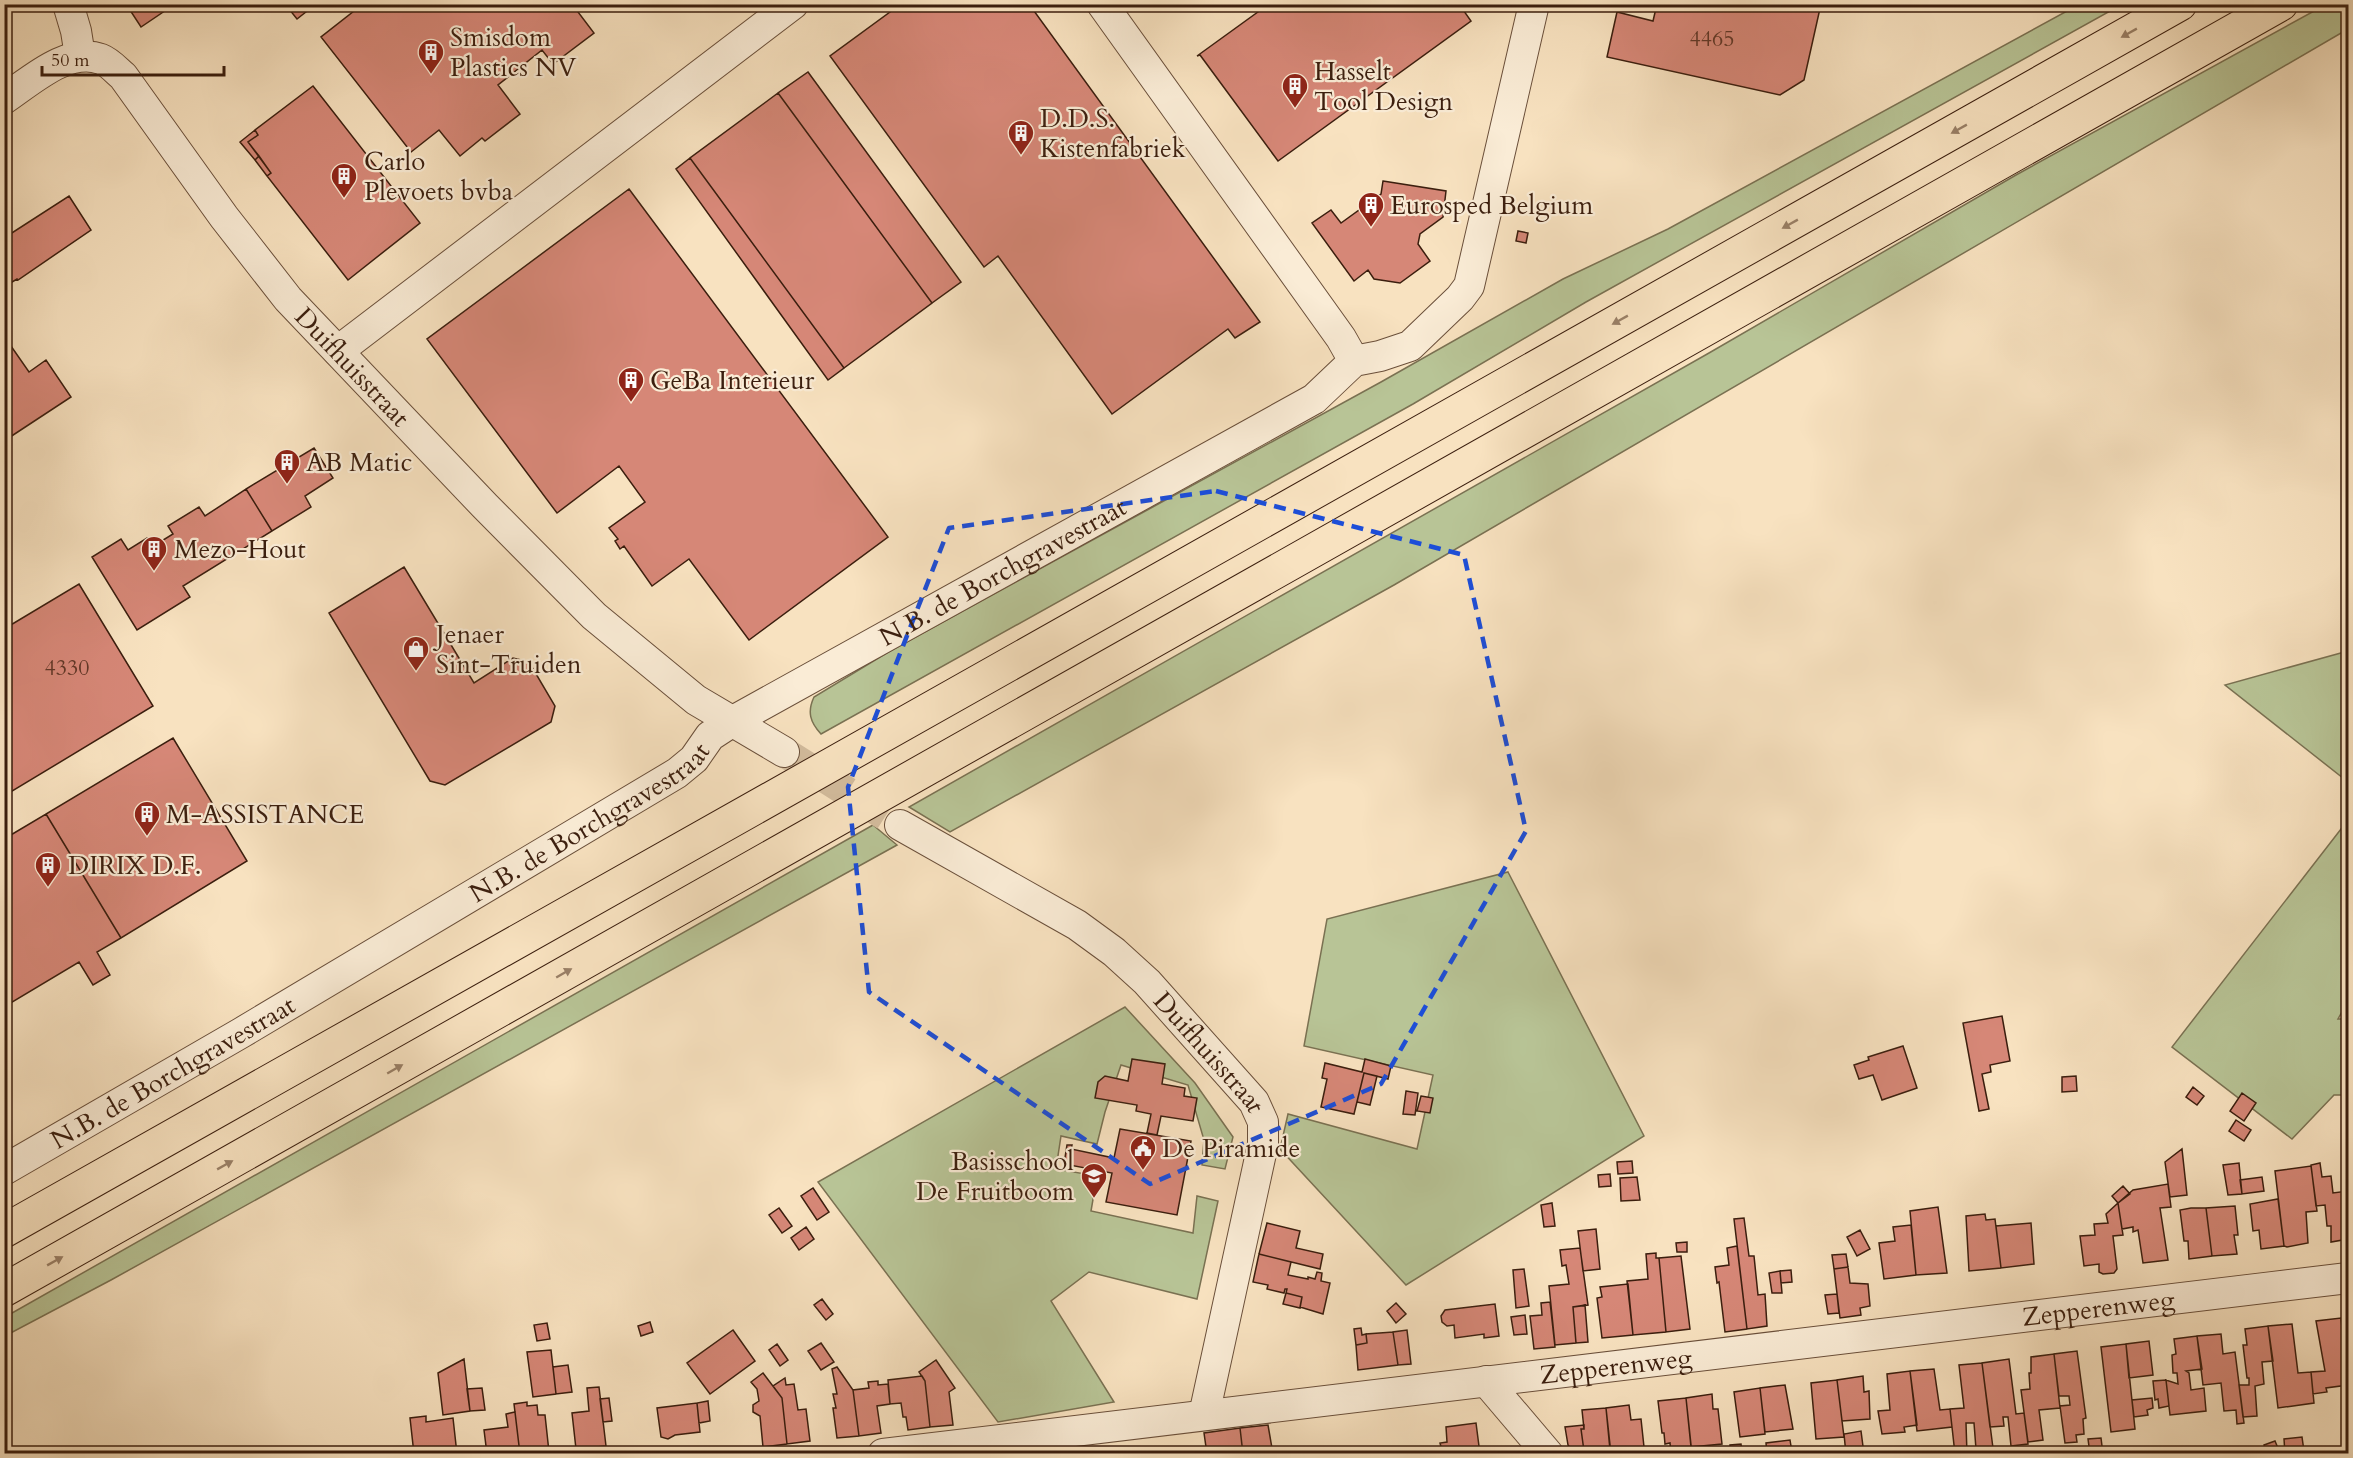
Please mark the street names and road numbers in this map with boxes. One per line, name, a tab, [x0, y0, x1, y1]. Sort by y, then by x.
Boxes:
street label: Duifhuisstraat	[287, 300, 418, 434]
street label: N.B. de Borchgravestraat	[873, 489, 1132, 654]
street label: N.B. de Borchgravestraat	[463, 736, 718, 911]
street label: Duifhuisstraat	[1146, 984, 1274, 1118]
street label: N.B. de Borchgravestraat	[44, 987, 301, 1157]
street label: Zepperenweg	[2020, 1281, 2177, 1335]
street label: Zepperenweg	[1538, 1339, 1694, 1392]

